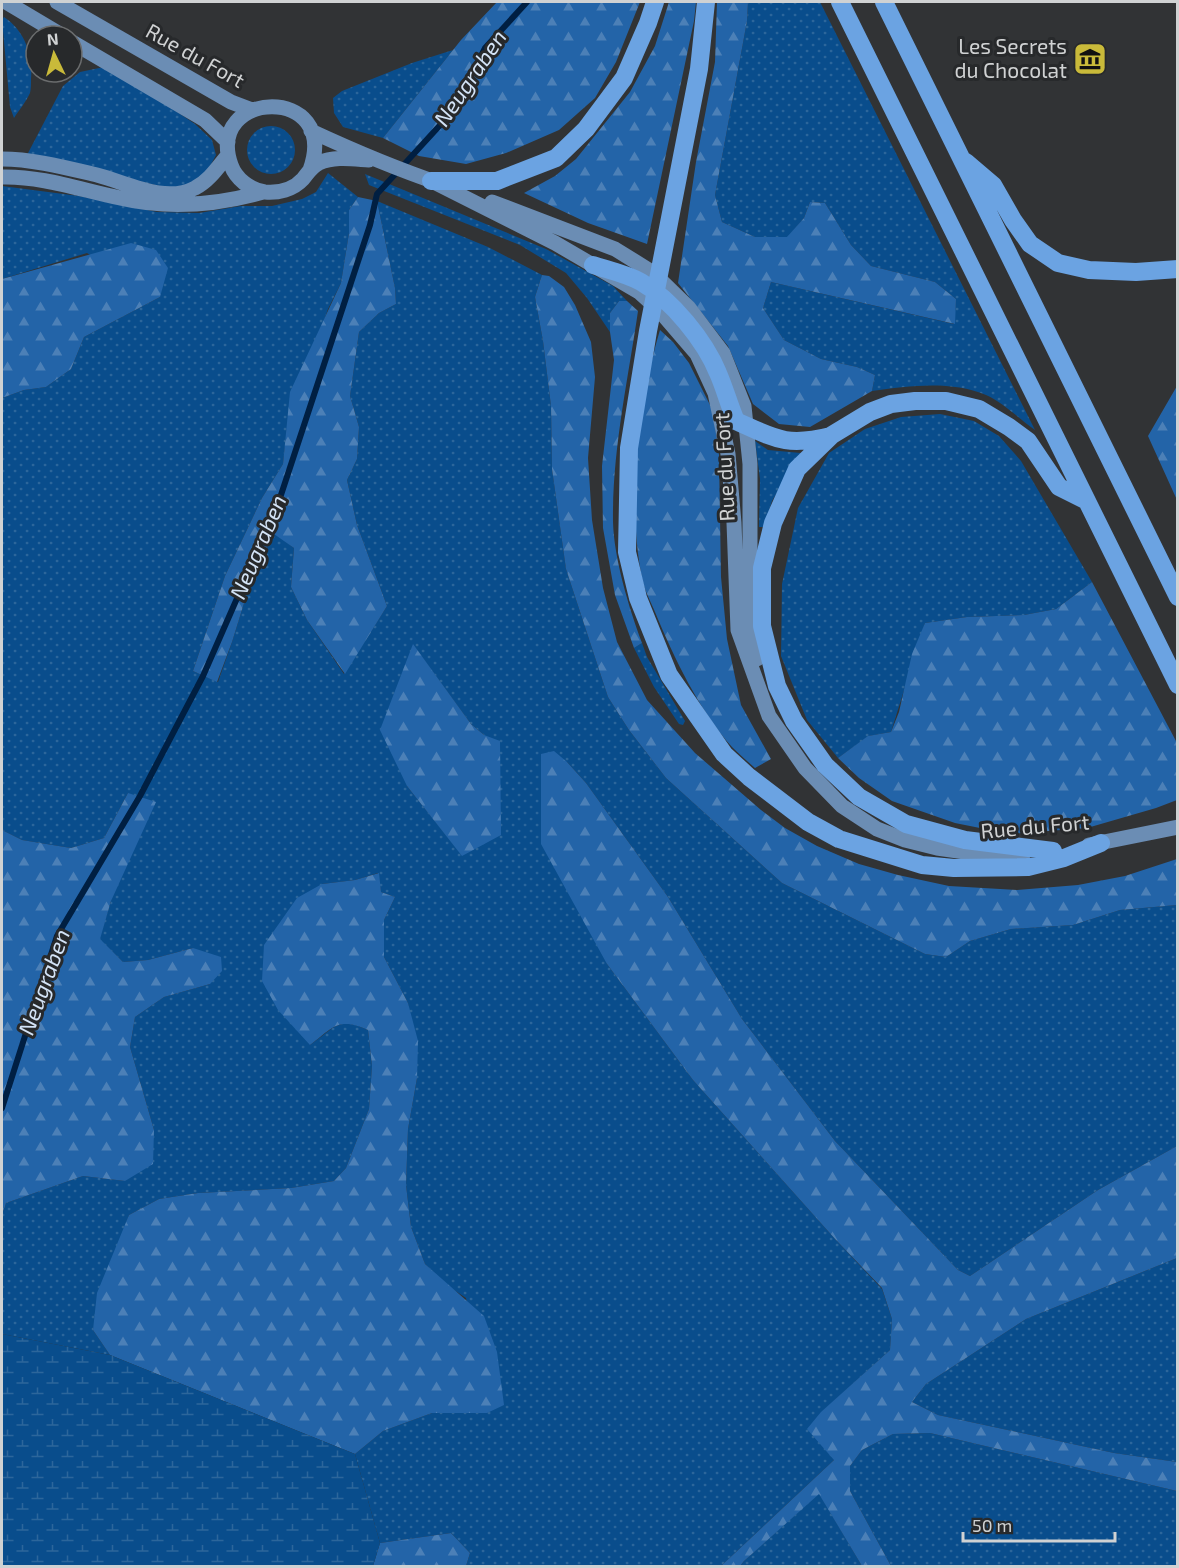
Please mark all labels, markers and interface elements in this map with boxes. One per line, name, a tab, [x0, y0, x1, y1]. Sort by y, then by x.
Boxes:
street label: Rue du Fort	[142, 17, 249, 92]
north arrow	[24, 24, 84, 84]
water label: Neugraben	[427, 24, 511, 131]
text: N	[46, 29, 59, 49]
place label: Les Secrets du Chocolat	[954, 33, 1067, 82]
museum icon: Les Secrets du Chocolat	[1072, 41, 1108, 77]
street label: Rue du Fort	[708, 412, 739, 522]
water label: Neugraben	[223, 491, 291, 603]
street label: Rue du Fort	[980, 808, 1090, 843]
water label: Neugraben	[12, 925, 74, 1038]
scale bar	[963, 1505, 1114, 1543]
text: 50 m	[972, 1514, 1012, 1536]

